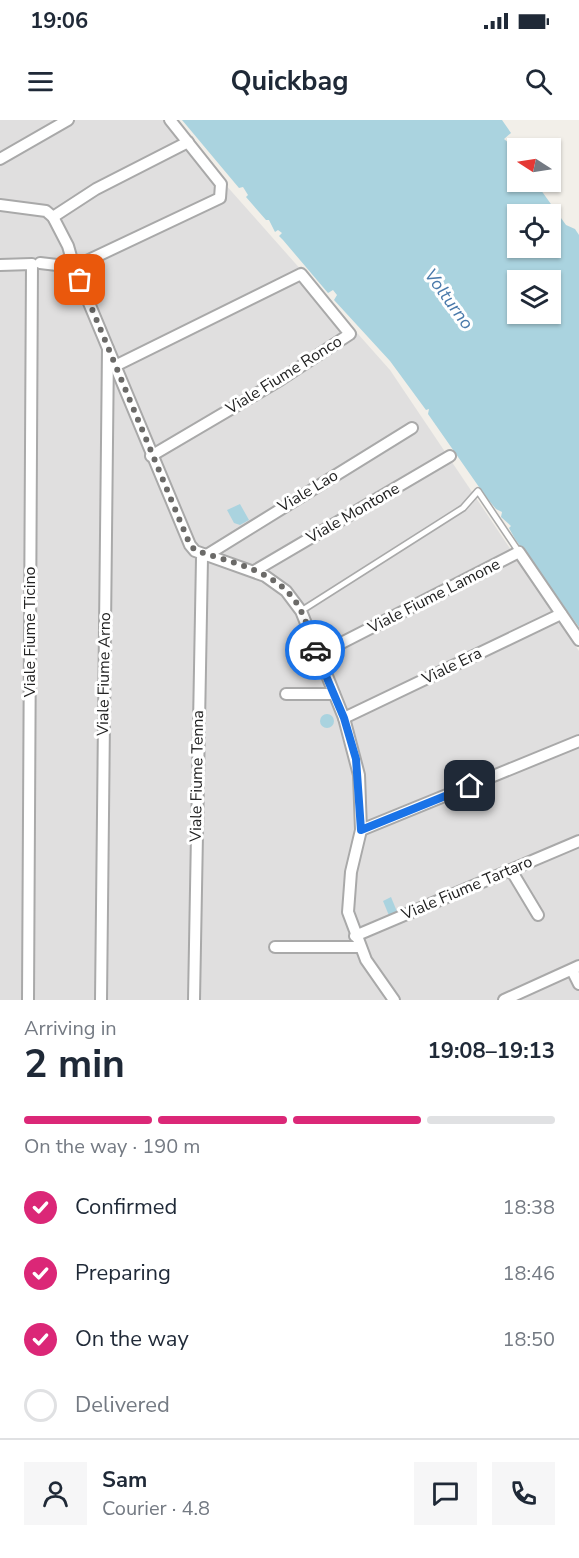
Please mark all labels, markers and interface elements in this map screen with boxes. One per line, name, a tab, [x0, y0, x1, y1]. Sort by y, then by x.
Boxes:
text: 19:06	[30, 6, 88, 36]
text: Quickbag	[230, 63, 349, 100]
icon: menu	[24, 65, 57, 98]
icon: search	[522, 65, 555, 98]
north arrow	[507, 138, 561, 192]
map controls	[507, 138, 561, 324]
button: locate	[507, 204, 561, 258]
pin	[54, 254, 105, 305]
icon: bag	[63, 263, 96, 296]
water label: Volturno	[419, 264, 479, 334]
button: layers	[507, 270, 561, 324]
street label: Viale Fiume Ronco	[221, 330, 346, 420]
street label: Viale Lao	[273, 464, 342, 518]
street label: Viale Montone	[302, 477, 404, 549]
street label: Viale Fiume Lamone	[363, 553, 504, 639]
street label: Viale Fiume Ticino	[19, 567, 41, 698]
street label: Viale Fiume Arno	[92, 612, 116, 737]
courier	[285, 620, 345, 680]
icon: car	[299, 634, 332, 667]
street label: Viale Era	[418, 642, 486, 690]
street label: Viale Fiume Tenna	[185, 710, 209, 843]
pin	[444, 760, 495, 811]
icon: home	[453, 769, 486, 802]
street label: Viale Fiume Tartaro	[397, 851, 536, 926]
text: Arriving in	[24, 1015, 117, 1042]
text: 19:08–19:13	[427, 1036, 555, 1066]
text: 2 min	[24, 1038, 125, 1091]
text: On the way · 190 m	[24, 1133, 200, 1160]
icon: check	[24, 1191, 57, 1224]
text: Confirmed	[75, 1192, 177, 1222]
text: 18:38	[502, 1194, 555, 1221]
icon: check	[24, 1257, 57, 1290]
text: Preparing	[75, 1258, 171, 1288]
text: 18:46	[502, 1260, 555, 1287]
icon: check	[24, 1323, 57, 1356]
text: On the way	[75, 1324, 189, 1354]
text: 18:50	[502, 1326, 555, 1353]
text: Delivered	[75, 1390, 170, 1420]
button: person	[24, 1462, 87, 1525]
button: chat	[414, 1462, 477, 1525]
button: phone	[492, 1462, 555, 1525]
text: Sam	[102, 1465, 147, 1495]
text: Courier · 4.8	[102, 1495, 210, 1522]

